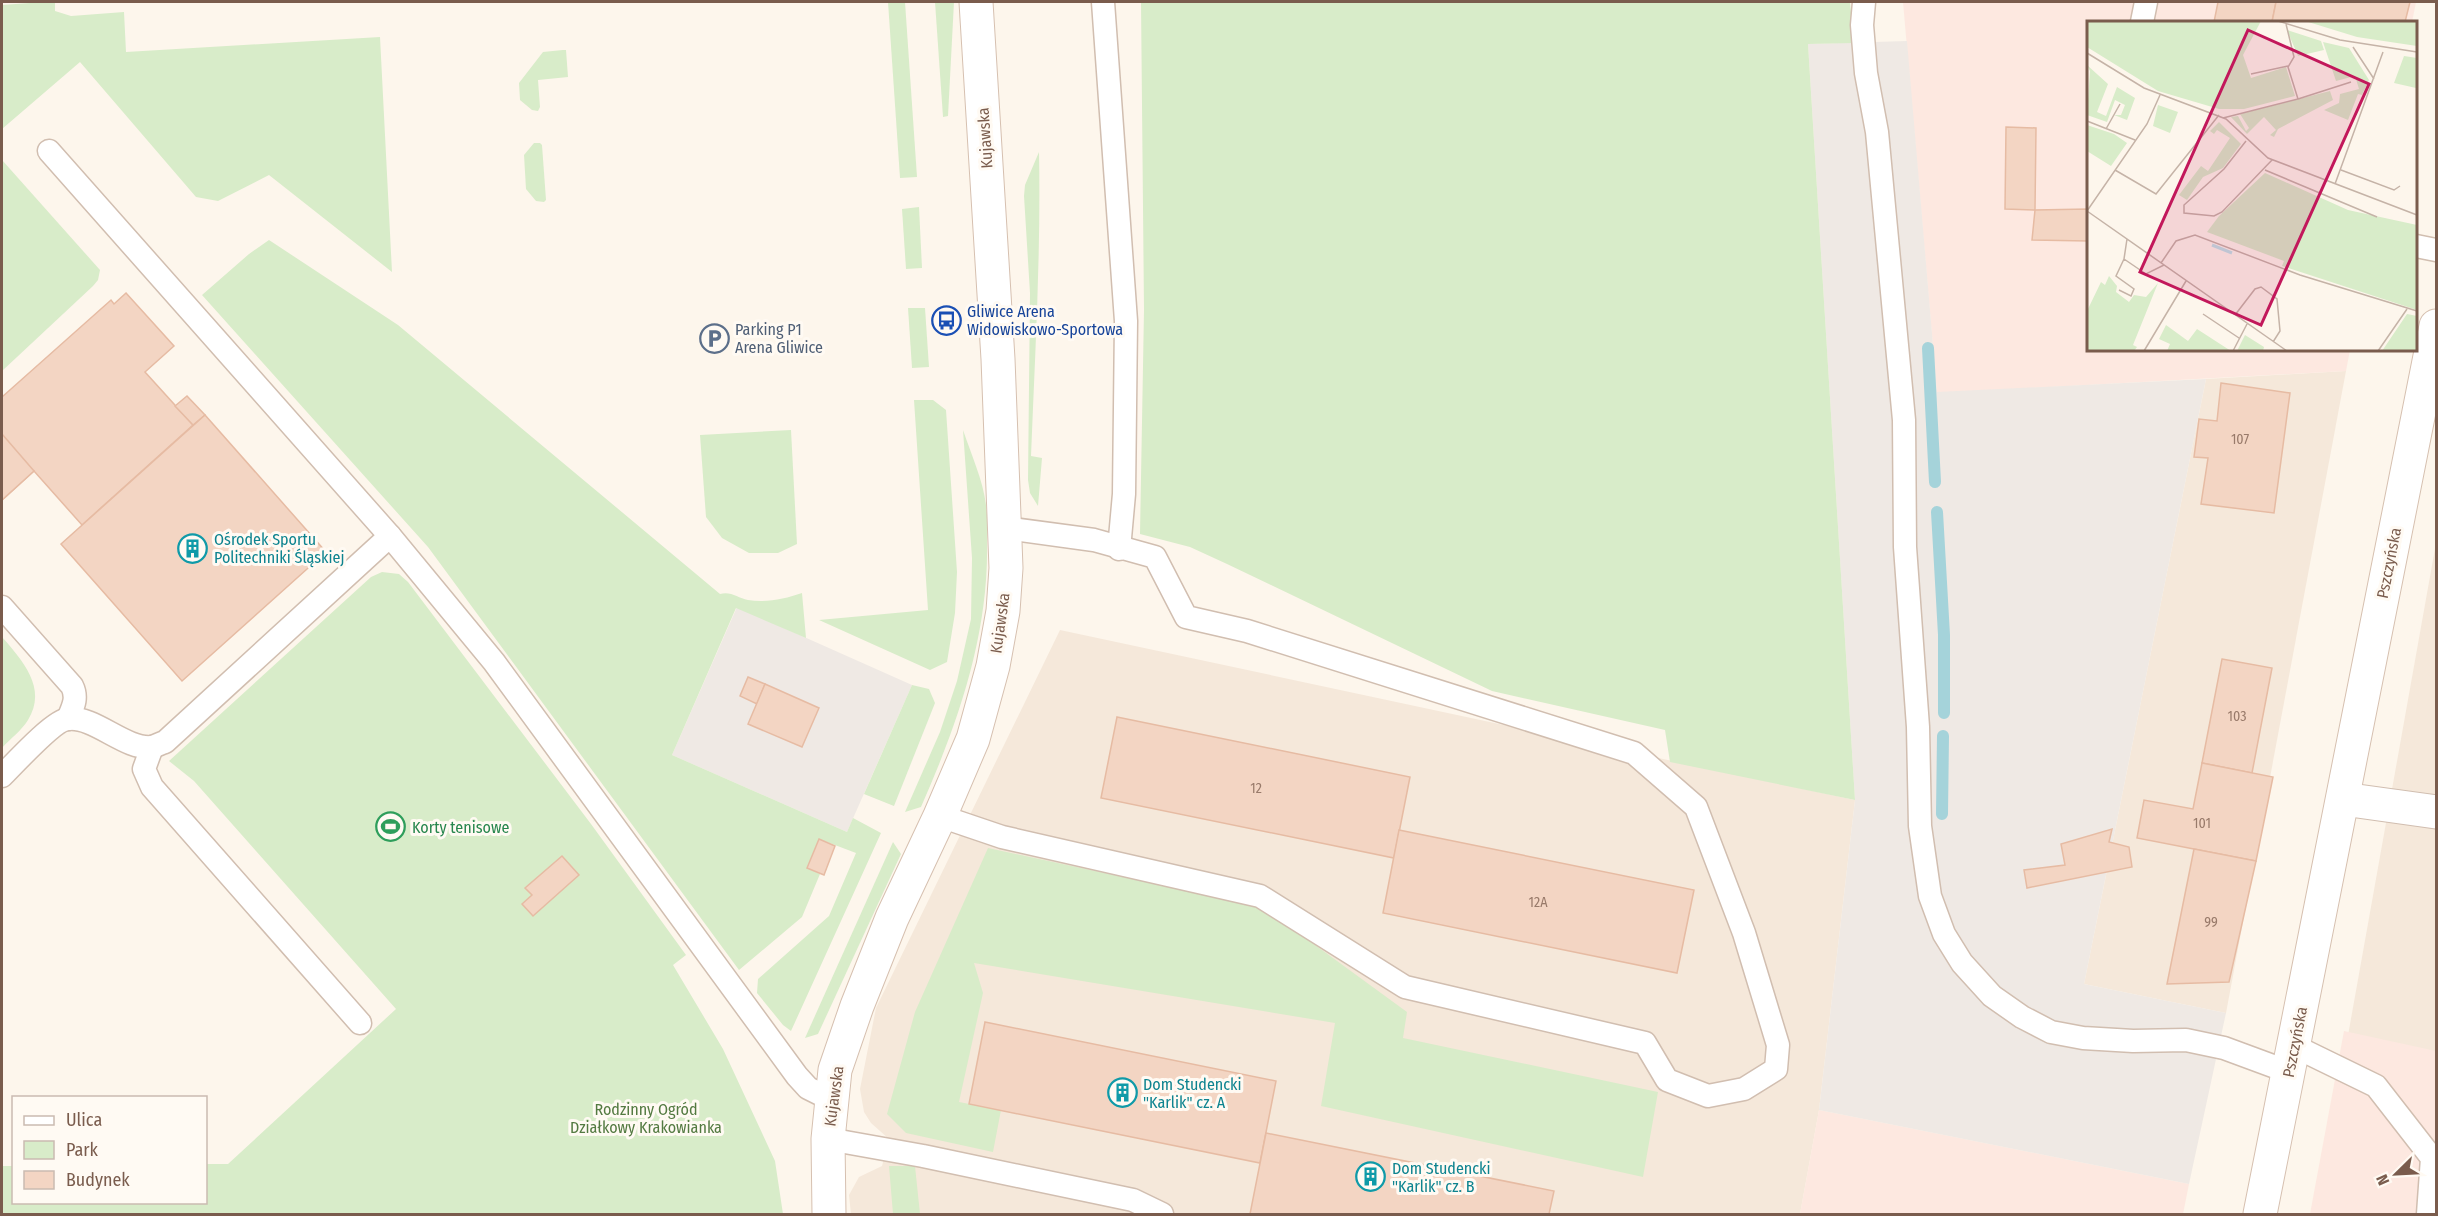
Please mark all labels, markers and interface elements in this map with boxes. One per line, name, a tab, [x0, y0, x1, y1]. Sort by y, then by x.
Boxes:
inset map	[2087, 21, 2417, 351]
street label: Kujawska	[973, 107, 997, 169]
place label: Gliwice Arena Widowiskowo-Sportowa	[967, 302, 1123, 339]
bus stop icon: Gliwice Arena Widowiskowo-Sportowa	[930, 304, 962, 336]
place label: Parking P1 Arena Gliwice	[735, 320, 823, 357]
parking icon: Parking P1 Arena Gliwice	[698, 322, 730, 354]
house number: 107	[2231, 431, 2249, 448]
street label: Pszczyńska	[2373, 526, 2405, 600]
place label: Ośrodek Sportu Politechniki Śląskiej	[214, 530, 345, 568]
building icon: Ośrodek Sportu Politechniki Śląskiej	[177, 532, 209, 564]
street label: Kujawska	[986, 591, 1014, 654]
house number: 103	[2228, 708, 2246, 725]
house number: 12	[1250, 780, 1262, 797]
sports icon: Korty tenisowe	[375, 811, 407, 843]
house number: 101	[2193, 815, 2211, 832]
place label: Korty tenisowe	[412, 818, 509, 837]
house number: 12A	[1529, 894, 1548, 911]
house number: 99	[2204, 914, 2218, 931]
street label: Pszczyńska	[2279, 1005, 2311, 1079]
street label: Kujawska	[820, 1064, 848, 1127]
place label: Dom Studencki "Karlik" cz. A	[1143, 1075, 1242, 1112]
building icon: Dom Studencki "Karlik" cz. A	[1106, 1077, 1138, 1109]
legend	[12, 1096, 207, 1204]
park label: Rodzinny Ogród Działkowy Krakowianka	[570, 1100, 722, 1137]
text: Ulica	[66, 1109, 102, 1131]
text: Park	[66, 1139, 99, 1161]
north arrow	[2366, 1144, 2426, 1204]
place label: Dom Studencki "Karlik" cz. B	[1392, 1159, 1491, 1196]
building icon: Dom Studencki "Karlik" cz. B	[1355, 1161, 1387, 1193]
text: Budynek	[66, 1169, 130, 1191]
text: N	[2372, 1172, 2393, 1188]

